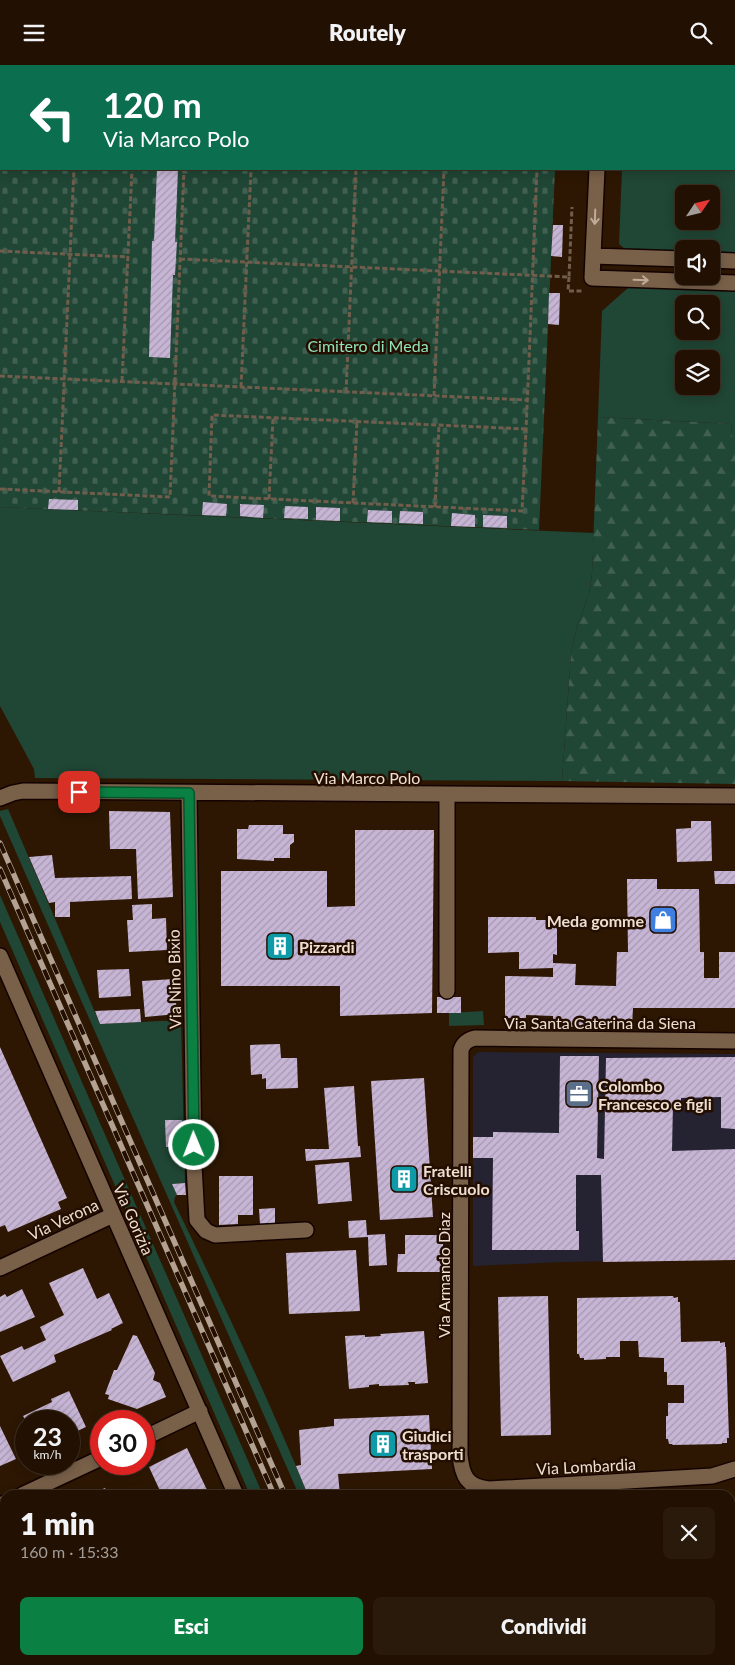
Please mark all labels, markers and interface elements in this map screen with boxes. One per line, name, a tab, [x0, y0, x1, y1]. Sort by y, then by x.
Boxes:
icon: menu	[20, 19, 48, 47]
text: Routely	[329, 19, 406, 46]
icon: search	[687, 19, 715, 47]
text: 120 m	[103, 83, 202, 125]
icon: left	[20, 85, 85, 150]
text: Via Marco Polo	[103, 125, 250, 152]
north arrow	[675, 185, 720, 230]
map controls	[675, 185, 720, 395]
one-way arrow	[590, 209, 599, 225]
button: sound	[675, 240, 720, 285]
one-way arrow	[632, 275, 648, 284]
button: search	[675, 295, 720, 340]
park label: Cimitero di Meda	[307, 336, 429, 355]
button: layers	[675, 350, 720, 395]
street label: Via Marco Polo	[314, 768, 420, 787]
pin	[58, 771, 100, 813]
icon: arrive	[65, 778, 93, 806]
shop icon: Meda gomme	[648, 905, 678, 935]
place label: Meda gomme	[547, 911, 644, 930]
street label: Via Nino Bixio	[164, 929, 184, 1029]
building icon: Pizzardi	[265, 931, 295, 961]
place label: Pizzardi	[299, 937, 355, 956]
street label: Via Santa Caterina da Siena	[504, 1013, 696, 1032]
place label: Colombo Francesco e figli	[598, 1076, 712, 1113]
office icon: Colombo Francesco e figli	[564, 1079, 594, 1109]
position arrow	[167, 1118, 219, 1170]
place label: Fratelli Criscuolo	[423, 1161, 490, 1198]
building icon: Fratelli Criscuolo	[389, 1164, 419, 1194]
street label: Via Gorizia	[110, 1180, 158, 1258]
street label: Via Verona	[25, 1194, 101, 1244]
street label: Via Armando Diaz	[434, 1212, 453, 1338]
speed limit sign: 30	[90, 1410, 155, 1475]
text: 23	[33, 1421, 62, 1451]
place label: Giudici trasporti	[402, 1426, 464, 1463]
building icon: Giudici trasporti	[368, 1429, 398, 1459]
text: km/h	[33, 1447, 62, 1462]
street label: Via Lombardia	[536, 1454, 636, 1478]
text: 1 min	[20, 1505, 95, 1541]
button: close	[663, 1507, 715, 1559]
text: 160 m · 15:33	[20, 1542, 119, 1561]
button: Esci	[20, 1597, 363, 1655]
button: Condividi	[373, 1597, 715, 1655]

